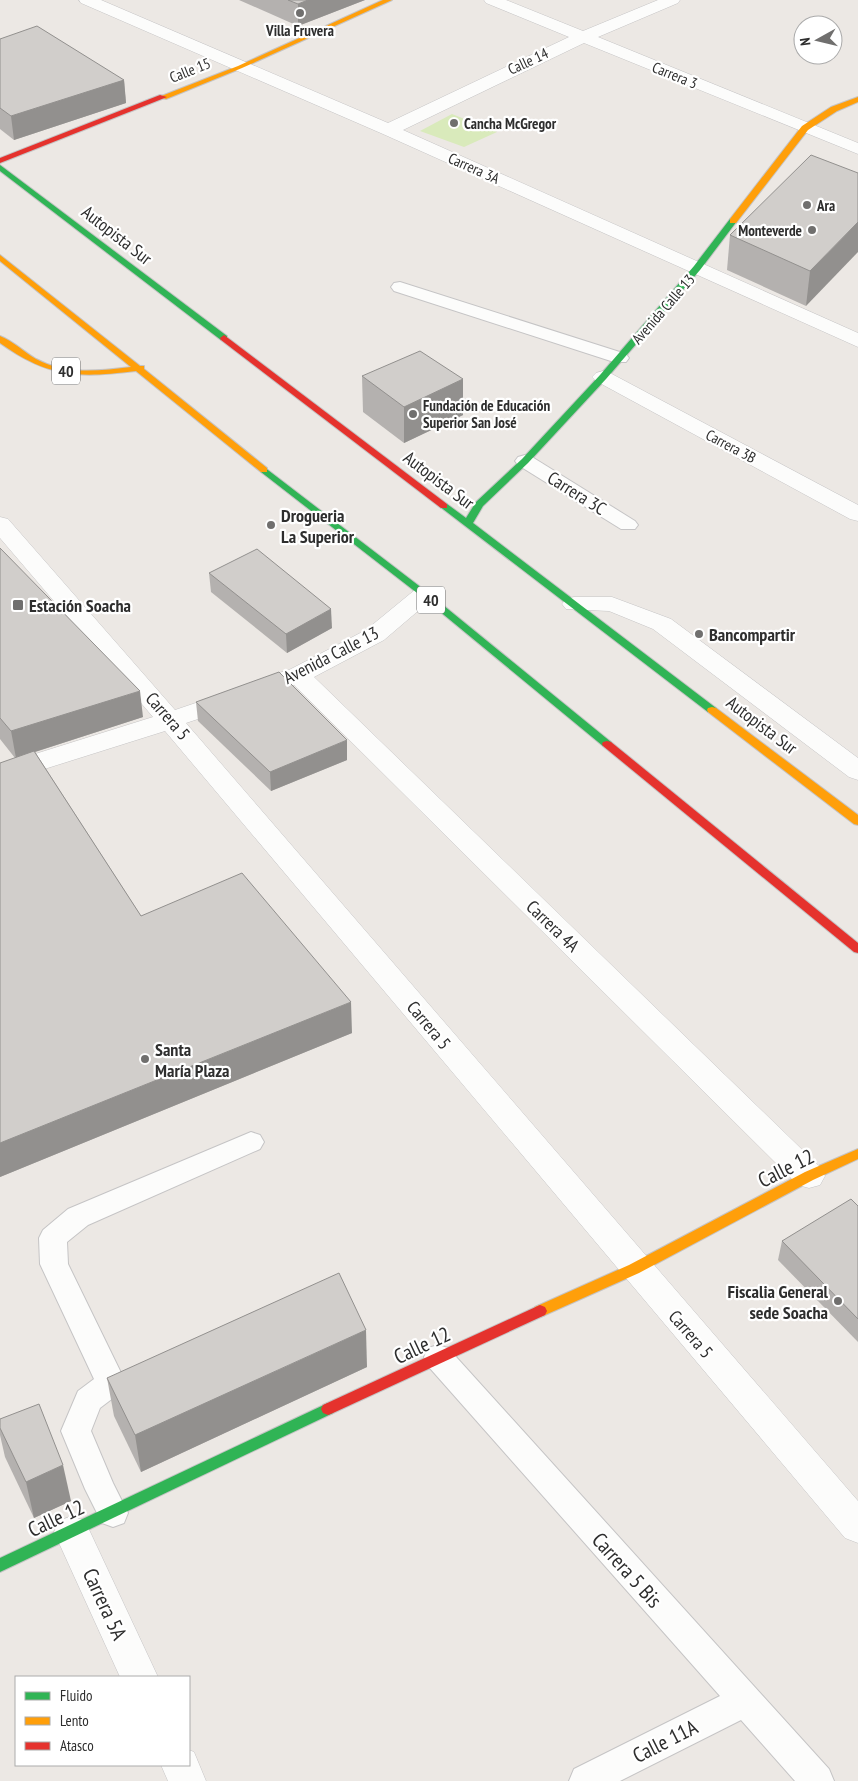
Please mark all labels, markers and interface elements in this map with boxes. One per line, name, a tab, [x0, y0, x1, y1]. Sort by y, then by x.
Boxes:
marker: Villa Fruvera	[294, 7, 306, 19]
north arrow	[793, 15, 843, 65]
place label: Villa Fruvera	[265, 21, 334, 40]
text: N	[796, 37, 815, 47]
street label: Calle 14	[505, 43, 552, 79]
street label: Calle 15	[167, 53, 213, 87]
street label: Carrera 3	[650, 57, 700, 93]
place label: Cancha McGregor	[464, 114, 557, 133]
marker: Cancha McGregor	[448, 117, 460, 129]
street label: Carrera 3A	[445, 148, 503, 188]
place label: Ara	[816, 196, 835, 215]
marker: Ara	[801, 199, 813, 211]
street label: Autopista Sur	[77, 200, 157, 270]
place label: Monteverde	[738, 221, 802, 240]
marker: Monteverde	[806, 224, 818, 236]
street label: Avenida Calle 13	[627, 270, 699, 348]
road number: 40	[52, 358, 80, 384]
place label: Fundación de Educación Superior San José	[423, 396, 550, 432]
marker: Fundación de Educación Superior San José	[407, 408, 419, 420]
street label: Carrera 3B	[703, 425, 759, 467]
street label: Autopista Sur	[399, 446, 479, 514]
street label: Carrera 3C	[543, 466, 611, 520]
place label: Drogueria La Superior	[281, 504, 355, 548]
marker: Drogueria La Superior	[265, 519, 277, 531]
road number: 40	[417, 586, 445, 614]
place label: Estación Soacha	[29, 594, 131, 617]
marker: Estación Soacha	[11, 598, 25, 612]
street label: Avenida Calle 13	[279, 621, 383, 689]
place label: Bancompartir	[709, 623, 796, 646]
marker: Bancompartir	[693, 628, 705, 640]
street label: Carrera 5	[141, 687, 195, 745]
street label: Autopista Sur	[722, 691, 802, 759]
street label: Carrera 4A	[522, 895, 585, 957]
street label: Carrera 5	[402, 996, 456, 1054]
place label: Santa María Plaza	[155, 1038, 230, 1082]
marker: Santa María Plaza	[139, 1053, 151, 1065]
street label: Calle 12	[753, 1142, 819, 1194]
place label: Fiscalia General sede Soacha	[727, 1280, 829, 1324]
marker: Fiscalia General sede Soacha	[832, 1295, 844, 1307]
street label: Carrera 5	[664, 1305, 718, 1363]
street label: Calle 12	[389, 1320, 455, 1370]
street label: Calle 12	[23, 1493, 89, 1543]
street label: Carrera 5 Bis	[586, 1527, 668, 1613]
street label: Carrera 5A	[77, 1564, 133, 1644]
legend	[15, 1676, 190, 1766]
text: Fluido	[60, 1686, 92, 1705]
text: Lento	[60, 1711, 89, 1730]
street label: Calle 11A	[628, 1713, 702, 1769]
text: Atasco	[60, 1736, 94, 1755]

